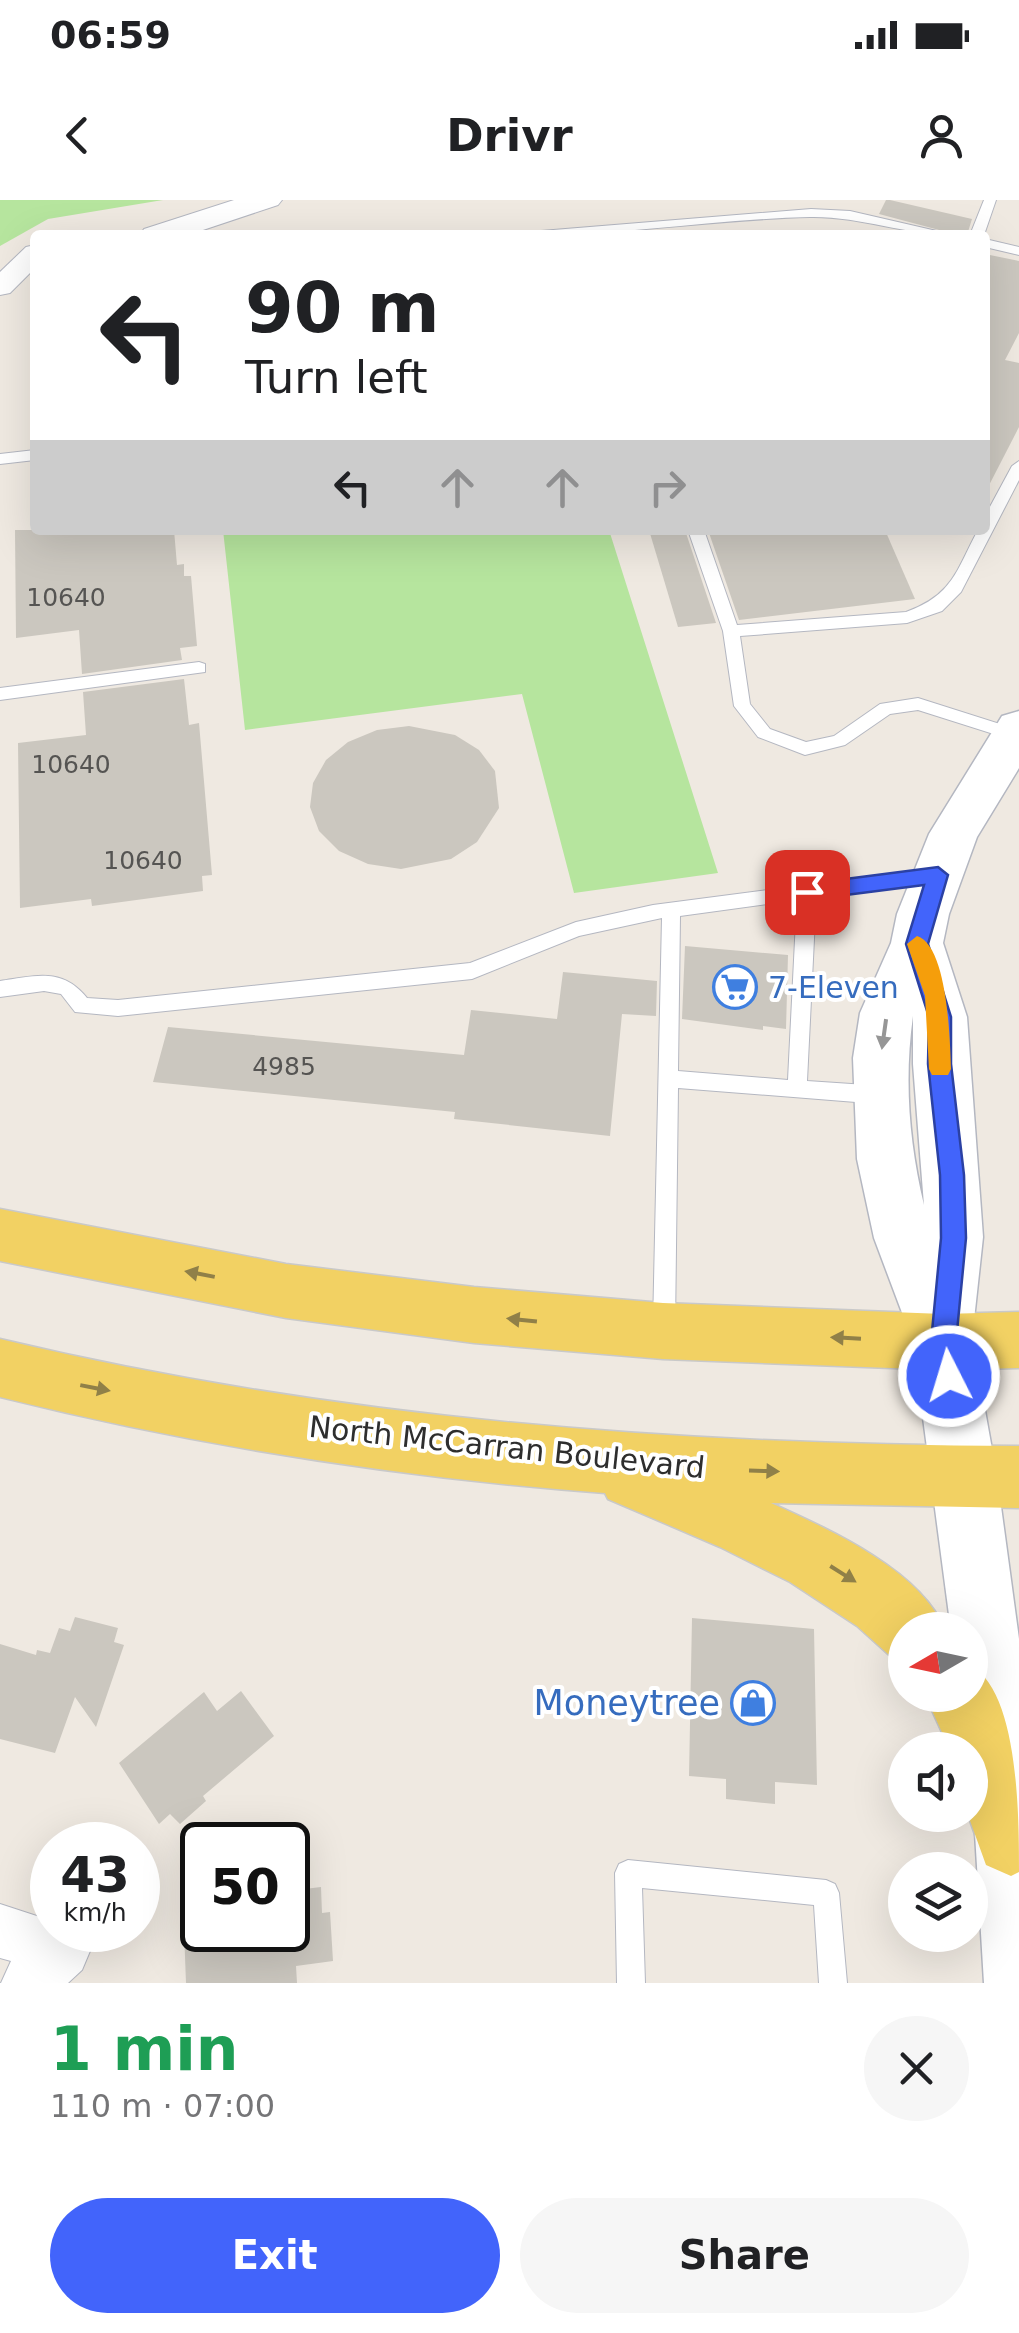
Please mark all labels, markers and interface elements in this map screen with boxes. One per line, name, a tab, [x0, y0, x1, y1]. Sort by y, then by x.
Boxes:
text: 06:59	[50, 13, 171, 57]
icon: back	[50, 108, 105, 163]
icon: person	[914, 108, 969, 163]
text: Drivr	[446, 109, 573, 162]
text: 90 m	[245, 267, 440, 349]
icon: left	[80, 270, 210, 400]
text: Turn left	[245, 351, 428, 404]
icon: left	[325, 460, 380, 515]
icon: ahead	[430, 460, 485, 515]
icon: ahead	[535, 460, 590, 515]
icon: right	[640, 460, 695, 515]
house number: 10640	[26, 583, 106, 612]
house number: 10640	[31, 750, 111, 779]
house number: 10640	[103, 846, 183, 875]
pin	[765, 850, 850, 935]
icon: arrive	[780, 865, 835, 920]
supermarket icon: 7-Eleven	[712, 964, 758, 1010]
place label: 7-Eleven	[768, 970, 899, 1005]
one-way arrow	[875, 1019, 891, 1051]
house number: 4985	[252, 1052, 316, 1081]
one-way arrow	[184, 1266, 215, 1282]
one-way arrow	[505, 1311, 537, 1327]
position arrow	[897, 1324, 1001, 1428]
one-way arrow	[830, 1329, 862, 1345]
one-way arrow	[80, 1380, 111, 1396]
street label: North McCarran Boulevard	[307, 1409, 707, 1485]
one-way arrow	[749, 1463, 781, 1479]
one-way arrow	[829, 1565, 857, 1582]
north arrow	[888, 1612, 988, 1712]
map controls	[888, 1612, 988, 1952]
shop icon: Moneytree	[730, 1680, 776, 1726]
place label: Moneytree	[534, 1683, 720, 1723]
button: sound	[888, 1732, 988, 1832]
speed limit sign: 50	[180, 1822, 310, 1952]
text: 43	[60, 1846, 130, 1904]
button: layers	[888, 1852, 988, 1952]
text: km/h	[63, 1898, 127, 1927]
text: 1 min	[50, 2014, 238, 2084]
button: close	[864, 2016, 969, 2121]
text: 110 m · 07:00	[50, 2087, 275, 2125]
button: Exit	[50, 2198, 500, 2313]
button: Share	[520, 2198, 969, 2313]

